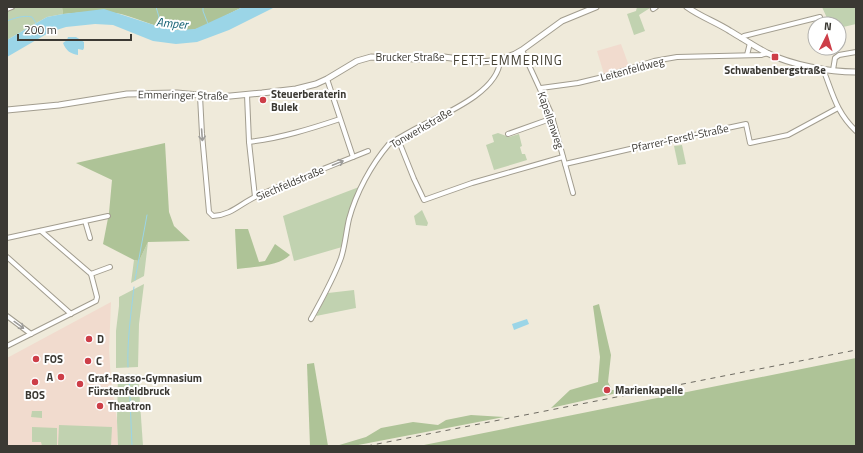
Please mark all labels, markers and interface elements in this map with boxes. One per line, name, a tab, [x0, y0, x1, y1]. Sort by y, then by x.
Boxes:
water label: Amper	[156, 12, 191, 34]
scale bar	[18, 16, 131, 42]
north arrow	[807, 16, 847, 56]
text: N	[823, 18, 832, 34]
text: 200 m	[24, 20, 57, 39]
street label: Brucker Straße	[375, 49, 445, 65]
district label: FETT-EMMERING	[453, 50, 563, 70]
marker: Schwabenbergstraße	[770, 52, 780, 62]
street label: Leitenfeldweg	[598, 53, 666, 85]
place label: Schwabenbergstraße	[724, 62, 826, 78]
street label: Emmeringer Straße	[138, 86, 229, 104]
place label: Steuerberaterin Bulek	[271, 86, 346, 115]
street label: Kapellenweg	[534, 89, 568, 151]
marker: Steuerberaterin Bulek	[258, 95, 268, 105]
street label: Tonwerkstraße	[387, 103, 456, 152]
street label: Pfarrer-Ferstl-Straße	[630, 120, 730, 156]
one-way arrow	[198, 128, 205, 141]
one-way arrow	[332, 159, 344, 166]
street label: Siechfeldstraße	[254, 161, 327, 204]
one-way arrow	[14, 321, 25, 329]
place label: D	[97, 331, 104, 347]
marker: D	[84, 334, 94, 344]
place label: FOS	[44, 351, 63, 367]
place label: C	[96, 353, 102, 369]
marker: FOS	[31, 354, 41, 364]
marker: C	[83, 356, 93, 366]
place label: A	[46, 369, 53, 385]
place label: Graf-Rasso-Gymnasium Fürstenfeldbruck	[88, 370, 202, 399]
marker: A	[56, 372, 66, 382]
marker: BOS	[30, 377, 40, 387]
marker: Graf-Rasso-Gymnasium Fürstenfeldbruck	[75, 379, 85, 389]
place label: Marienkapelle	[615, 382, 684, 398]
marker: Marienkapelle	[602, 385, 612, 395]
place label: BOS	[25, 387, 45, 403]
place label: Theatron	[108, 398, 151, 414]
marker: Theatron	[95, 401, 105, 411]

